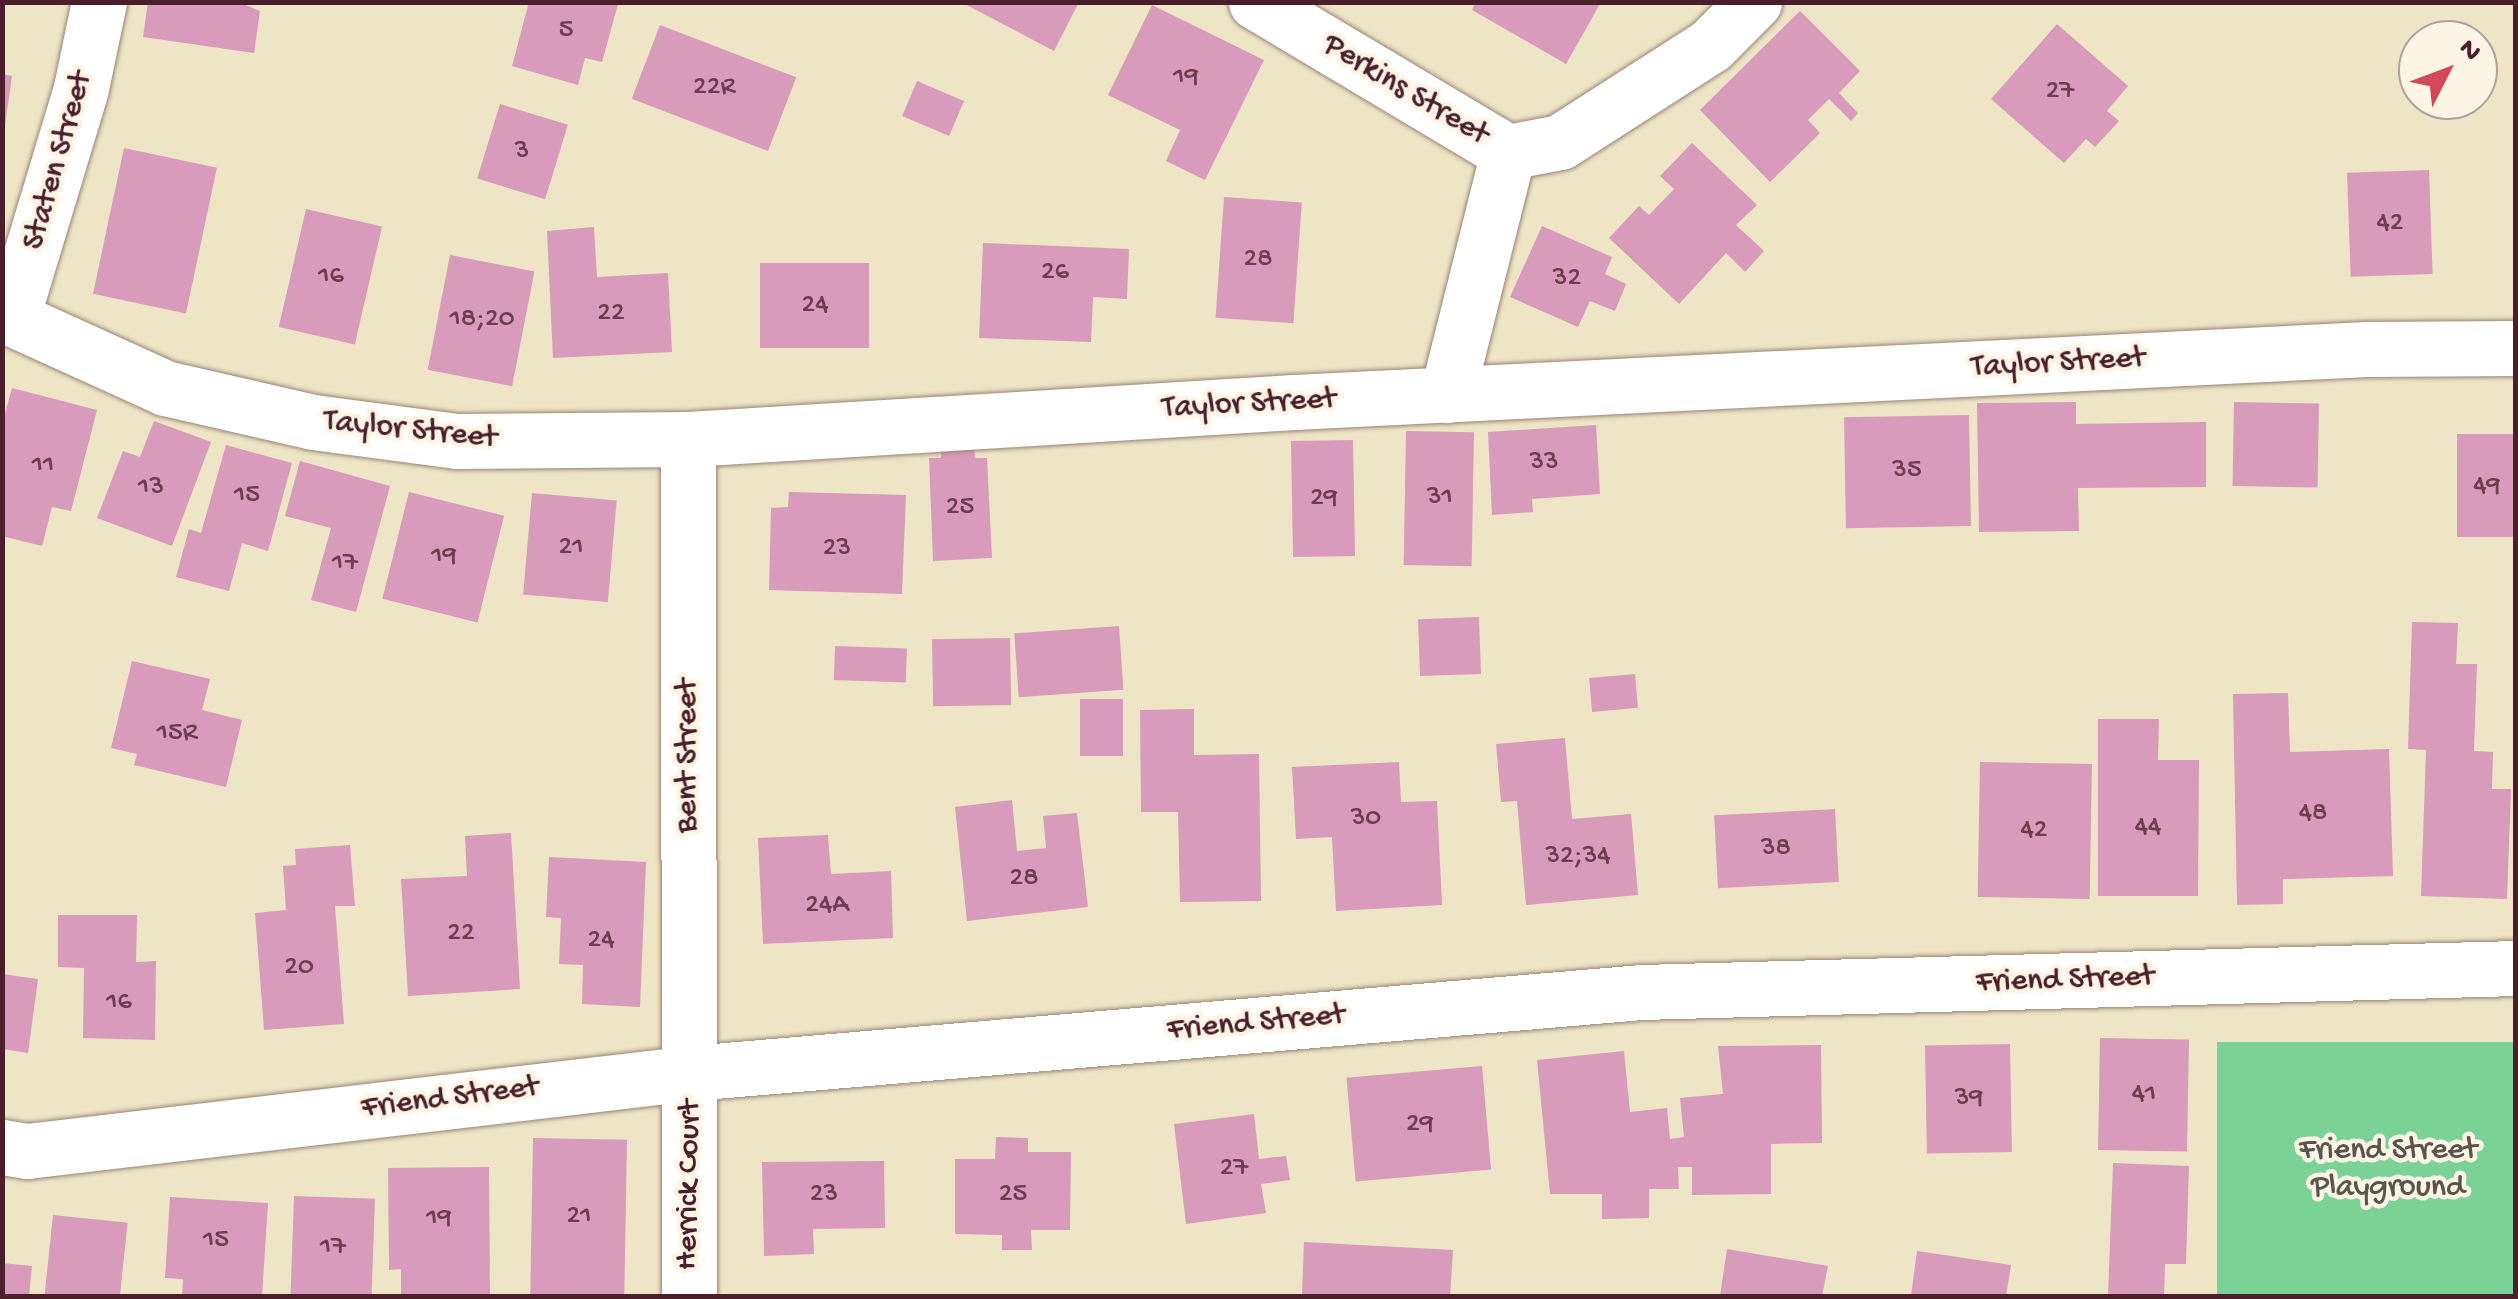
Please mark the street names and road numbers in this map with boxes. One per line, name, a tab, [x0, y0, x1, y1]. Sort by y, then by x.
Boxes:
street label: Perkins Street	[1315, 26, 1495, 156]
street label: Staten Street	[15, 68, 103, 254]
street label: Taylor Street	[1970, 340, 2146, 388]
street label: Taylor Street	[1161, 381, 1337, 429]
street label: Taylor Street	[322, 403, 498, 459]
street label: Bent Street	[670, 679, 708, 833]
street label: Friend Street	[1975, 959, 2155, 1003]
street label: Friend Street	[1166, 997, 1346, 1051]
street label: Friend Street	[359, 1069, 541, 1129]
street label: Herrick Court	[669, 1099, 711, 1271]

